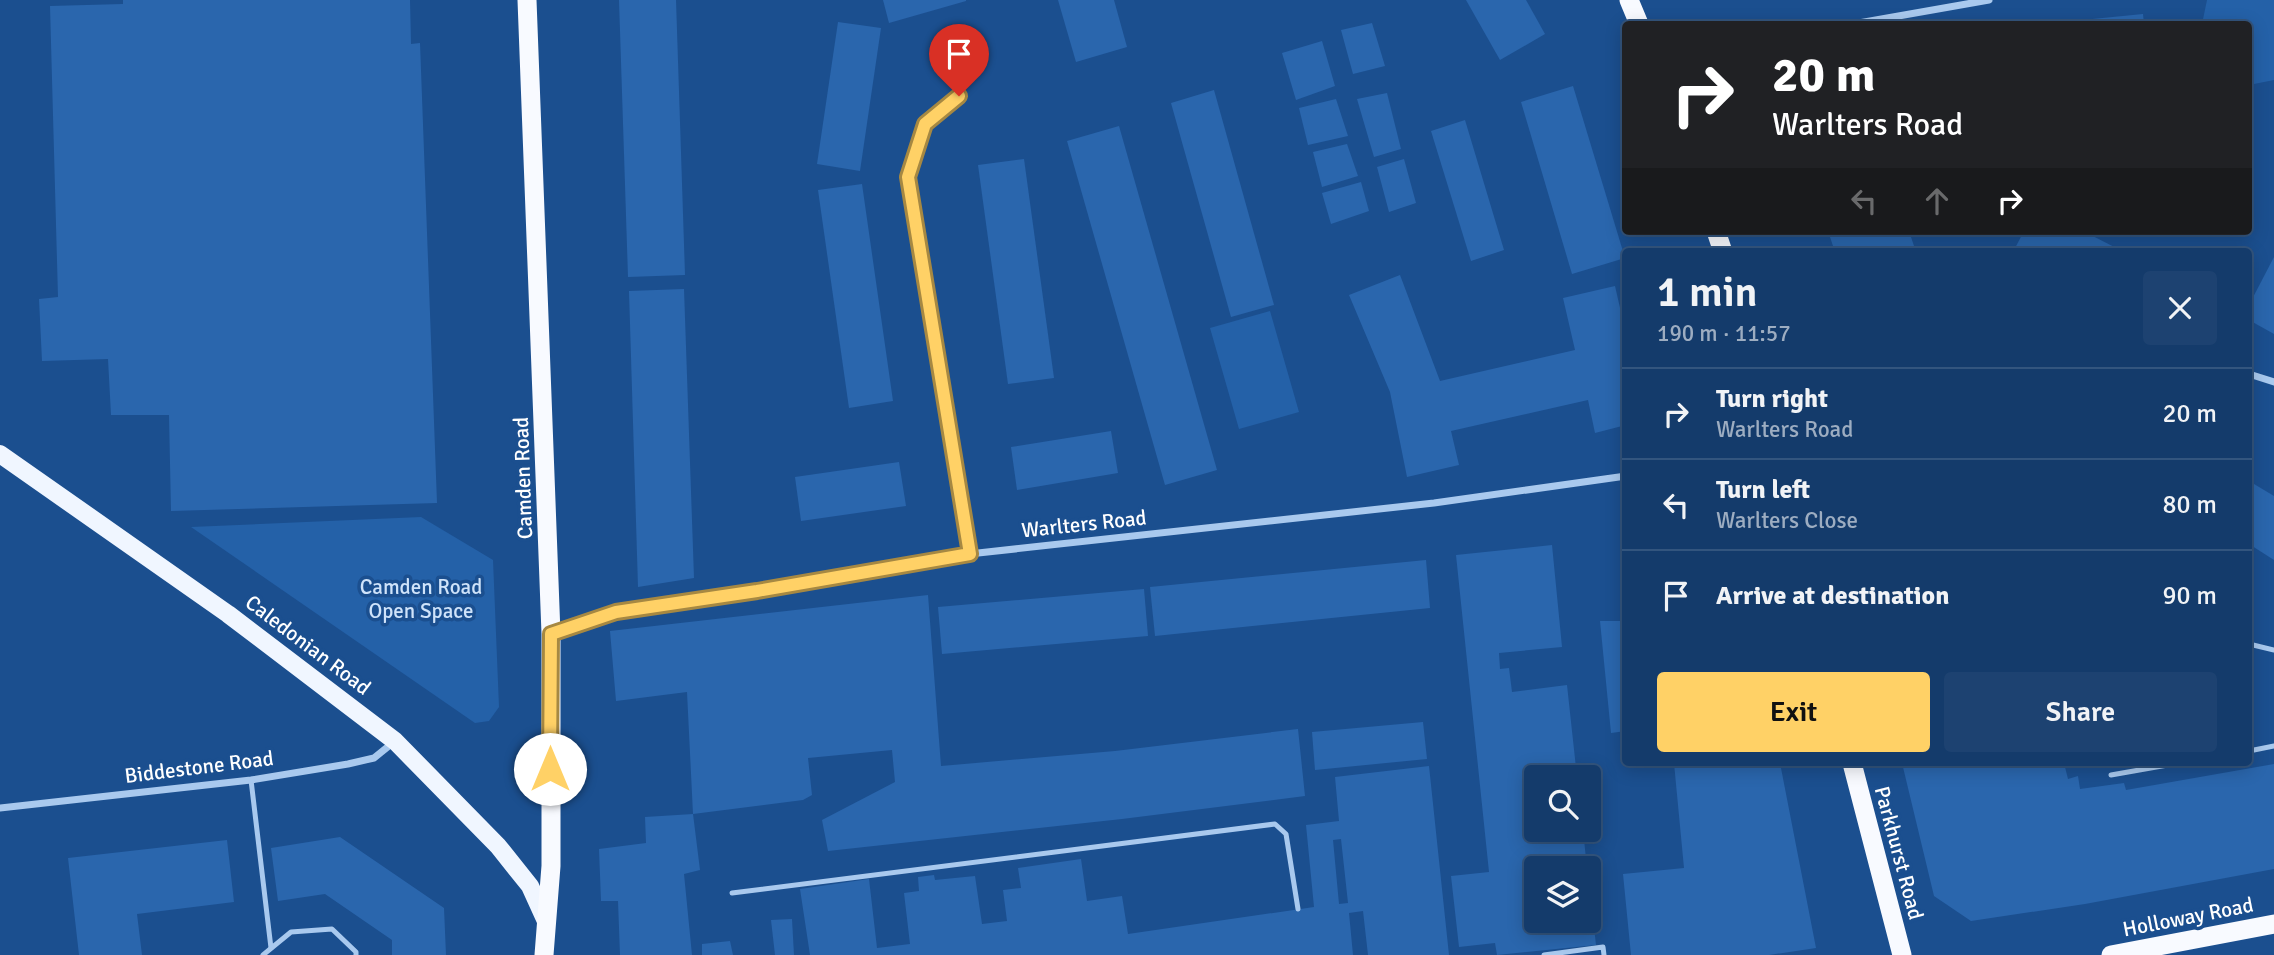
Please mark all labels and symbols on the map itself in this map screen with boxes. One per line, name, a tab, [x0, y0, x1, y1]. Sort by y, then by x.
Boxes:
pin	[929, 24, 989, 96]
street label: Camden Road	[508, 416, 538, 540]
street label: Warlters Road	[1020, 505, 1148, 543]
park label: Camden Road Open Space	[360, 574, 482, 624]
street label: Caledonian Road	[240, 589, 376, 701]
position arrow	[513, 732, 587, 806]
street label: Biddestone Road	[123, 745, 275, 789]
street label: Parkhurst Road	[1869, 783, 1929, 923]
street label: Holloway Road	[2121, 892, 2255, 942]

